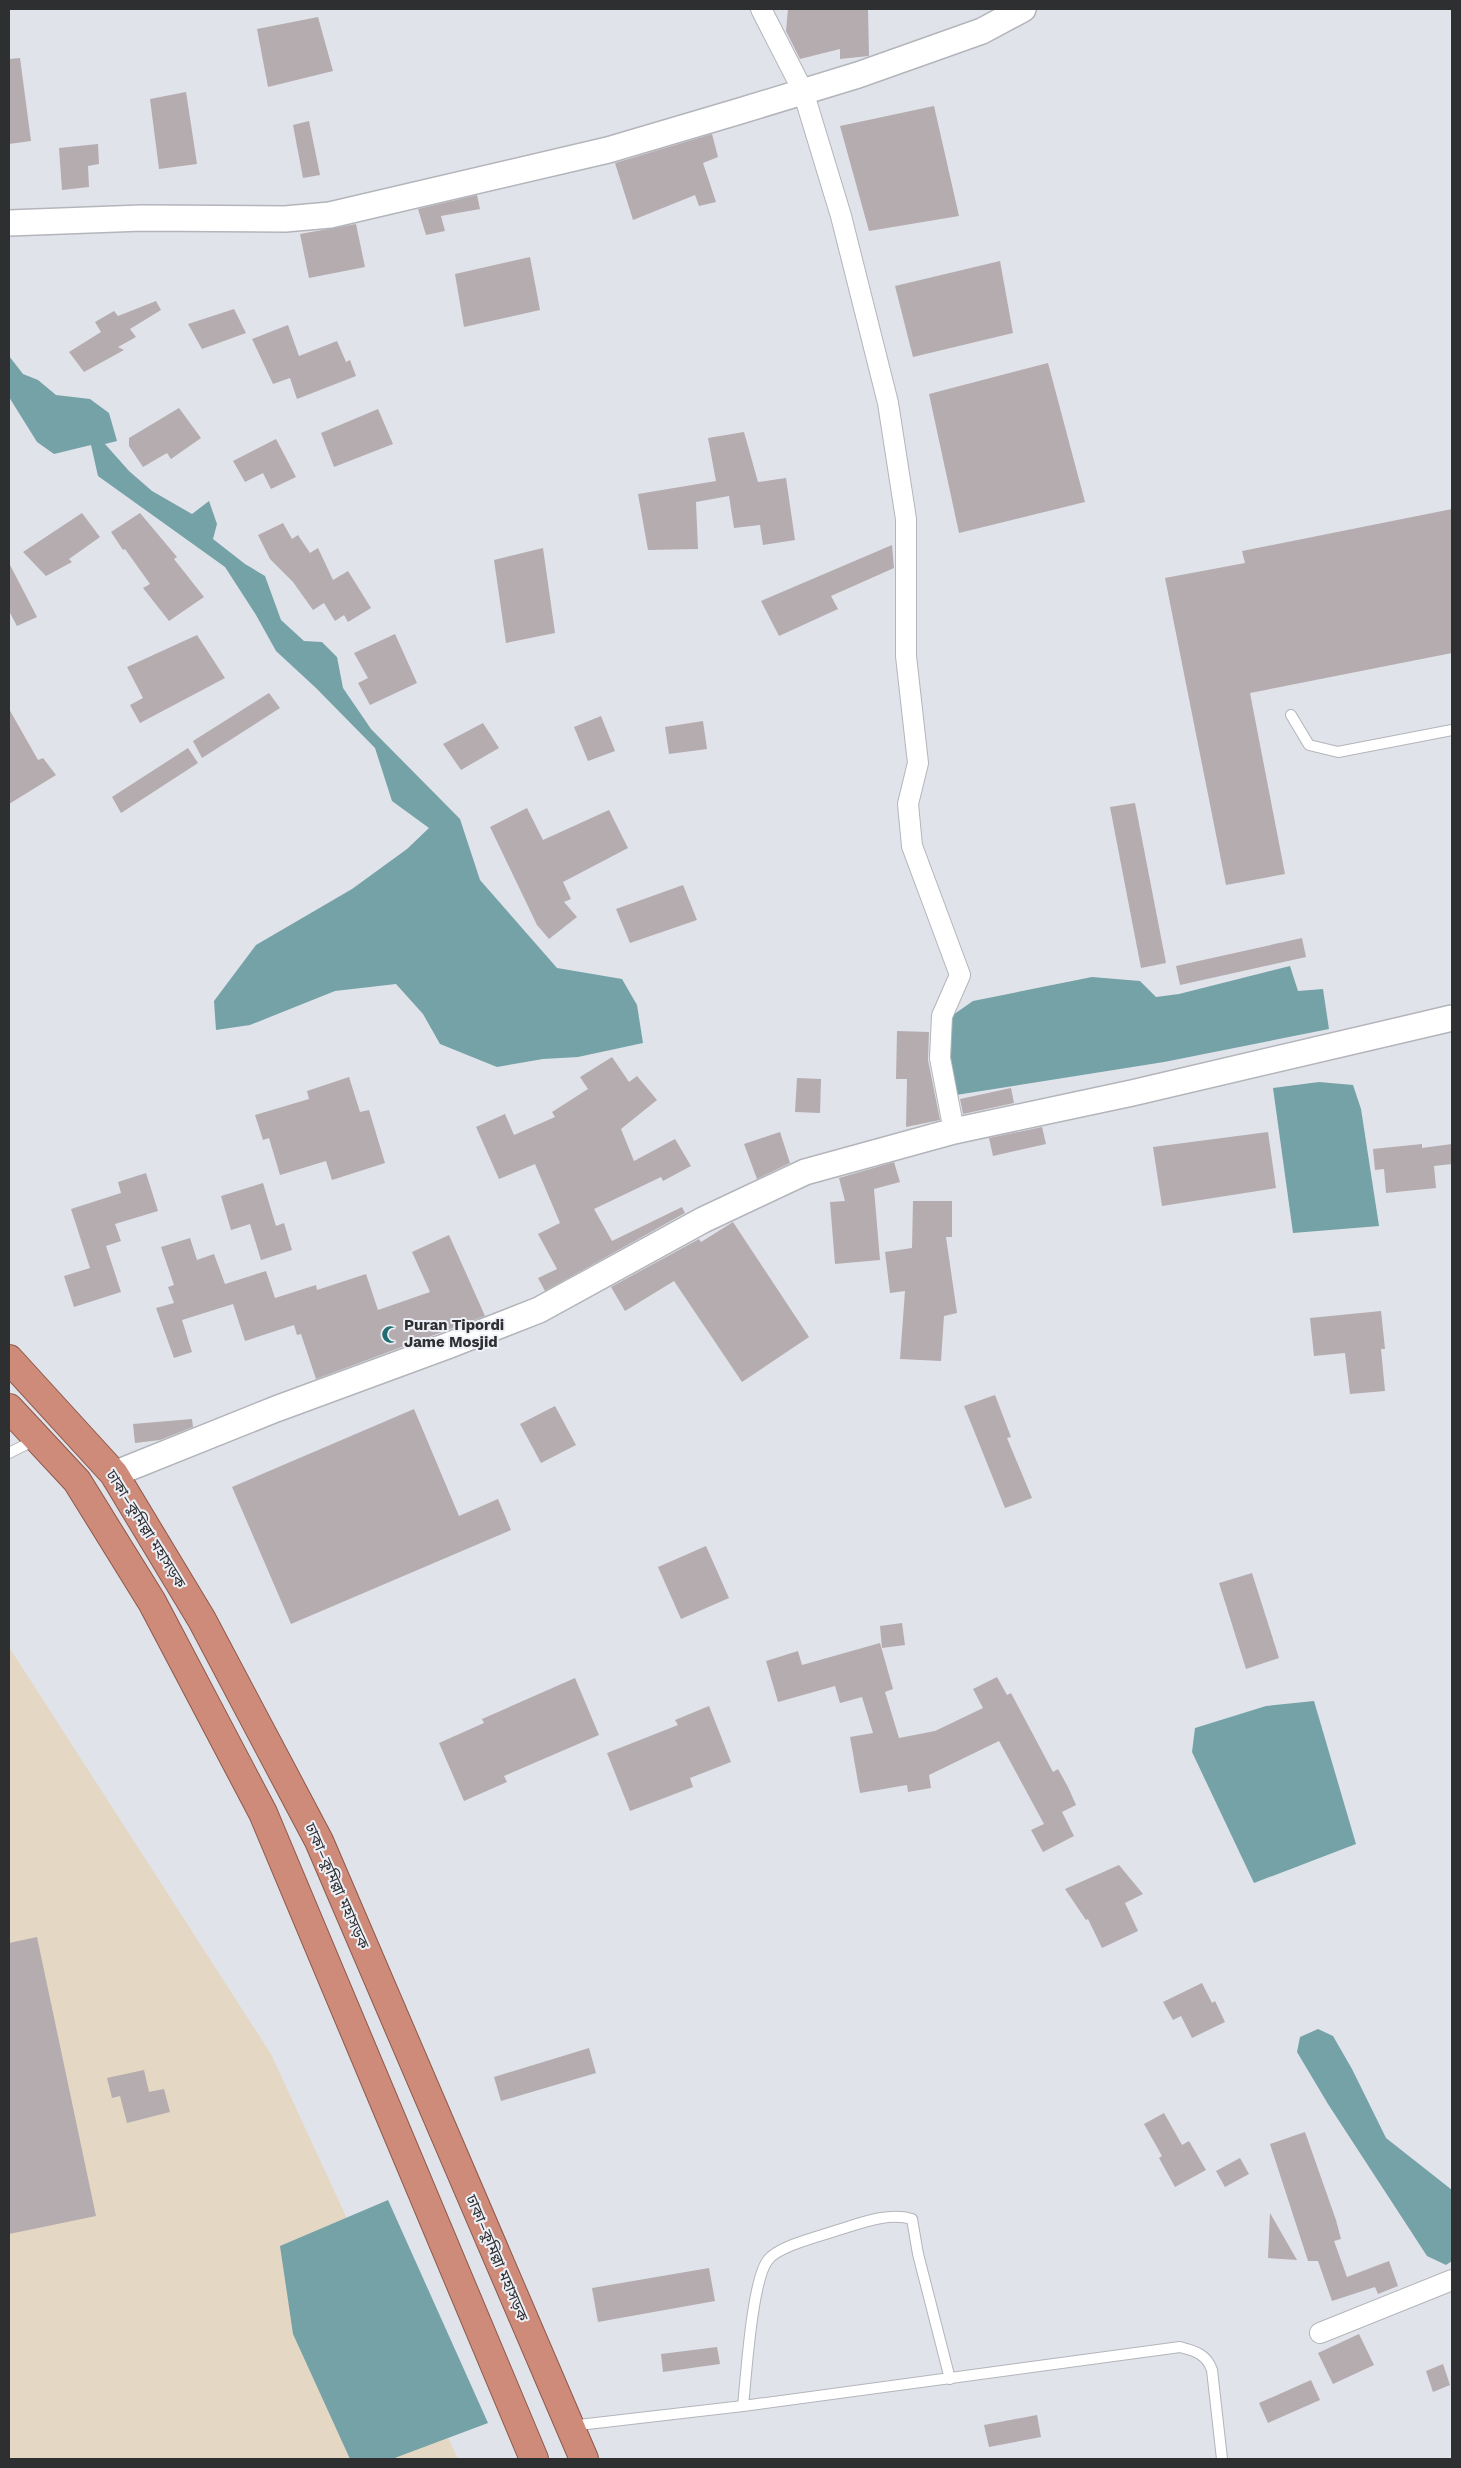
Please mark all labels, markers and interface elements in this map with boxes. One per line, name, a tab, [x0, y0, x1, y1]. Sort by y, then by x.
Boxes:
place label: Puran Tipordi Jame Mosjid	[404, 1316, 504, 1351]
mosque icon: Puran Tipordi Jame Mosjid	[380, 1324, 400, 1344]
street label: ঢাকা–কুমিল্লা মহাসড়ক	[102, 1466, 190, 1592]
street label: ঢাকা–কুমিল্লা মহাসড়ক	[301, 1819, 373, 1953]
street label: ঢাকা–কুমিল্লা মহাসড়ক	[462, 2191, 532, 2325]

